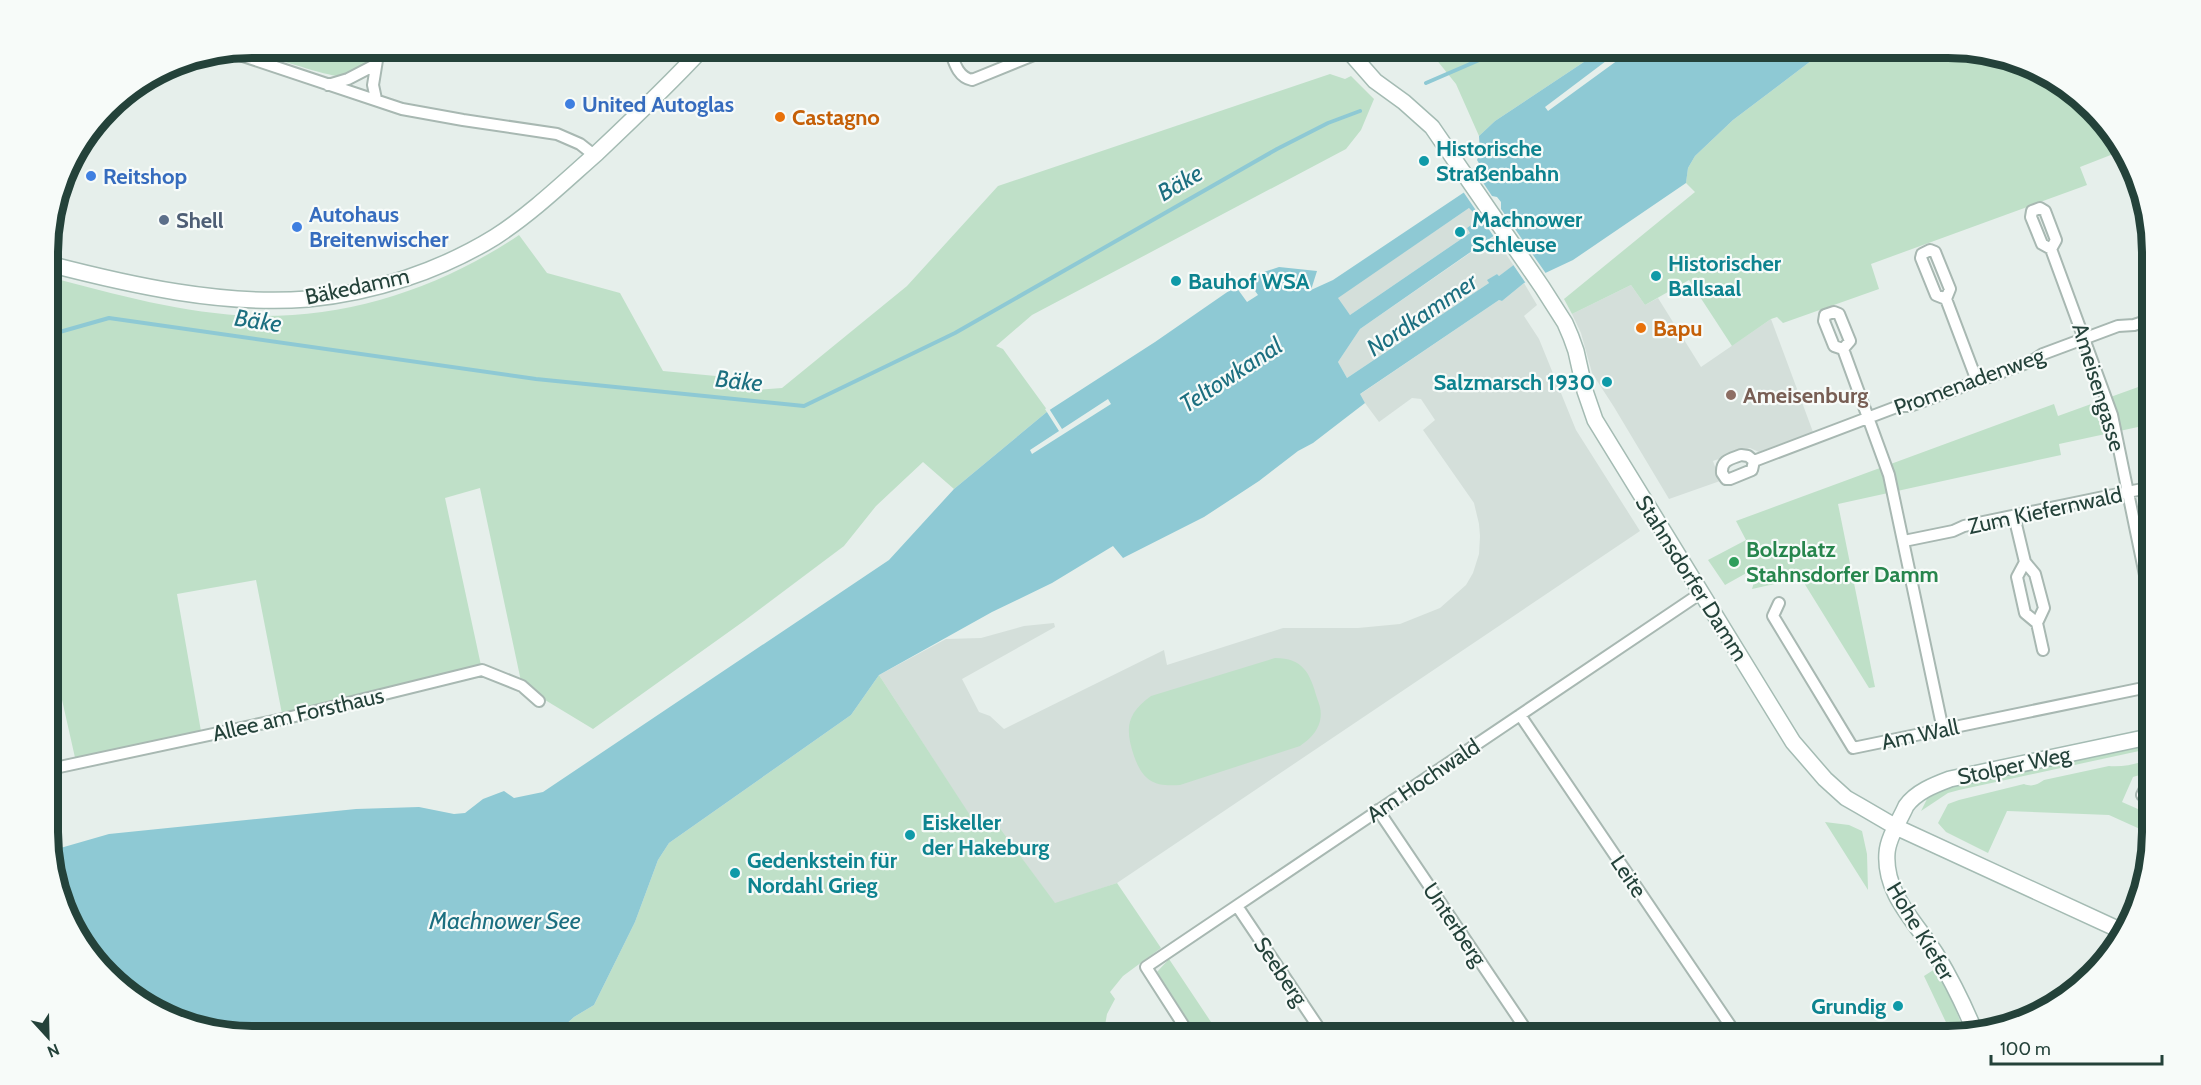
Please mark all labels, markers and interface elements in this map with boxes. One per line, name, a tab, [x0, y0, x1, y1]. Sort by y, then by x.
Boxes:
place label: United Autoglas	[582, 91, 734, 118]
marker: United Autoglas	[563, 97, 577, 111]
place label: Castagno	[792, 104, 880, 131]
marker: Castagno	[773, 110, 787, 124]
place label: Historische Straßenbahn	[1436, 135, 1559, 187]
marker: Historische Straßenbahn	[1417, 154, 1431, 168]
water label: Bäke	[1152, 158, 1208, 207]
place label: Reitshop	[103, 163, 187, 190]
marker: Reitshop	[84, 169, 98, 183]
place label: Autohaus Breitenwischer	[309, 201, 449, 253]
place label: Machnower Schleuse	[1472, 206, 1583, 258]
place label: Shell	[176, 207, 224, 234]
marker: Shell	[157, 213, 171, 227]
marker: Autohaus Breitenwischer	[290, 220, 304, 234]
marker: Machnower Schleuse	[1453, 225, 1467, 239]
place label: Historischer Ballsaal	[1668, 250, 1782, 302]
street label: Bäkedamm	[303, 262, 412, 311]
water label: Nordkammer	[1361, 266, 1484, 362]
place label: Bauhof WSA	[1188, 268, 1310, 295]
marker: Historischer Ballsaal	[1649, 269, 1663, 283]
marker: Bauhof WSA	[1169, 274, 1183, 288]
water label: Bäke	[233, 303, 284, 338]
place label: Bapu	[1653, 315, 1702, 342]
street label: Ameisengasse	[2066, 320, 2131, 454]
marker: Bapu	[1634, 321, 1648, 335]
water label: Teltowkanal	[1174, 330, 1288, 419]
street label: Promenadenweg	[1890, 341, 2049, 421]
water label: Bäke	[714, 364, 764, 397]
place label: Salzmarsch 1930	[1434, 369, 1595, 396]
marker: Salzmarsch 1930	[1600, 375, 1614, 389]
place label: Ameisenburg	[1743, 382, 1868, 409]
marker: Ameisenburg	[1724, 388, 1738, 402]
street label: Zum Kiefernwald	[1965, 481, 2125, 540]
street label: Stahnsdorfer Damm	[1630, 490, 1753, 666]
place label: Bolzplatz Stahnsdorfer Damm	[1746, 536, 1939, 588]
marker: Bolzplatz Stahnsdorfer Damm	[1727, 555, 1741, 569]
street label: Allee am Forsthaus	[210, 682, 386, 747]
street label: Am Wall	[1879, 713, 1962, 756]
street label: Am Hochwald	[1362, 733, 1485, 828]
street label: Stolper Weg	[1955, 740, 2074, 791]
place label: Eiskeller der Hakeburg	[922, 809, 1049, 861]
marker: Eiskeller der Hakeburg	[903, 828, 917, 842]
place label: Gedenkstein für Nordahl Grieg	[747, 847, 898, 899]
street label: Leite	[1605, 850, 1652, 903]
marker: Gedenkstein für Nordahl Grieg	[728, 866, 742, 880]
street label: Hohe Kiefer	[1881, 877, 1960, 985]
street label: Unterberg	[1417, 878, 1493, 972]
water label: Machnower See	[428, 906, 581, 935]
street label: Seeberg	[1248, 932, 1314, 1011]
place label: Grundig	[1811, 993, 1886, 1020]
marker: Grundig	[1891, 999, 1905, 1013]
north arrow	[18, 1007, 78, 1067]
scale bar	[1991, 1028, 2162, 1066]
text: 100 m	[2000, 1038, 2051, 1060]
text: N	[45, 1040, 62, 1061]

